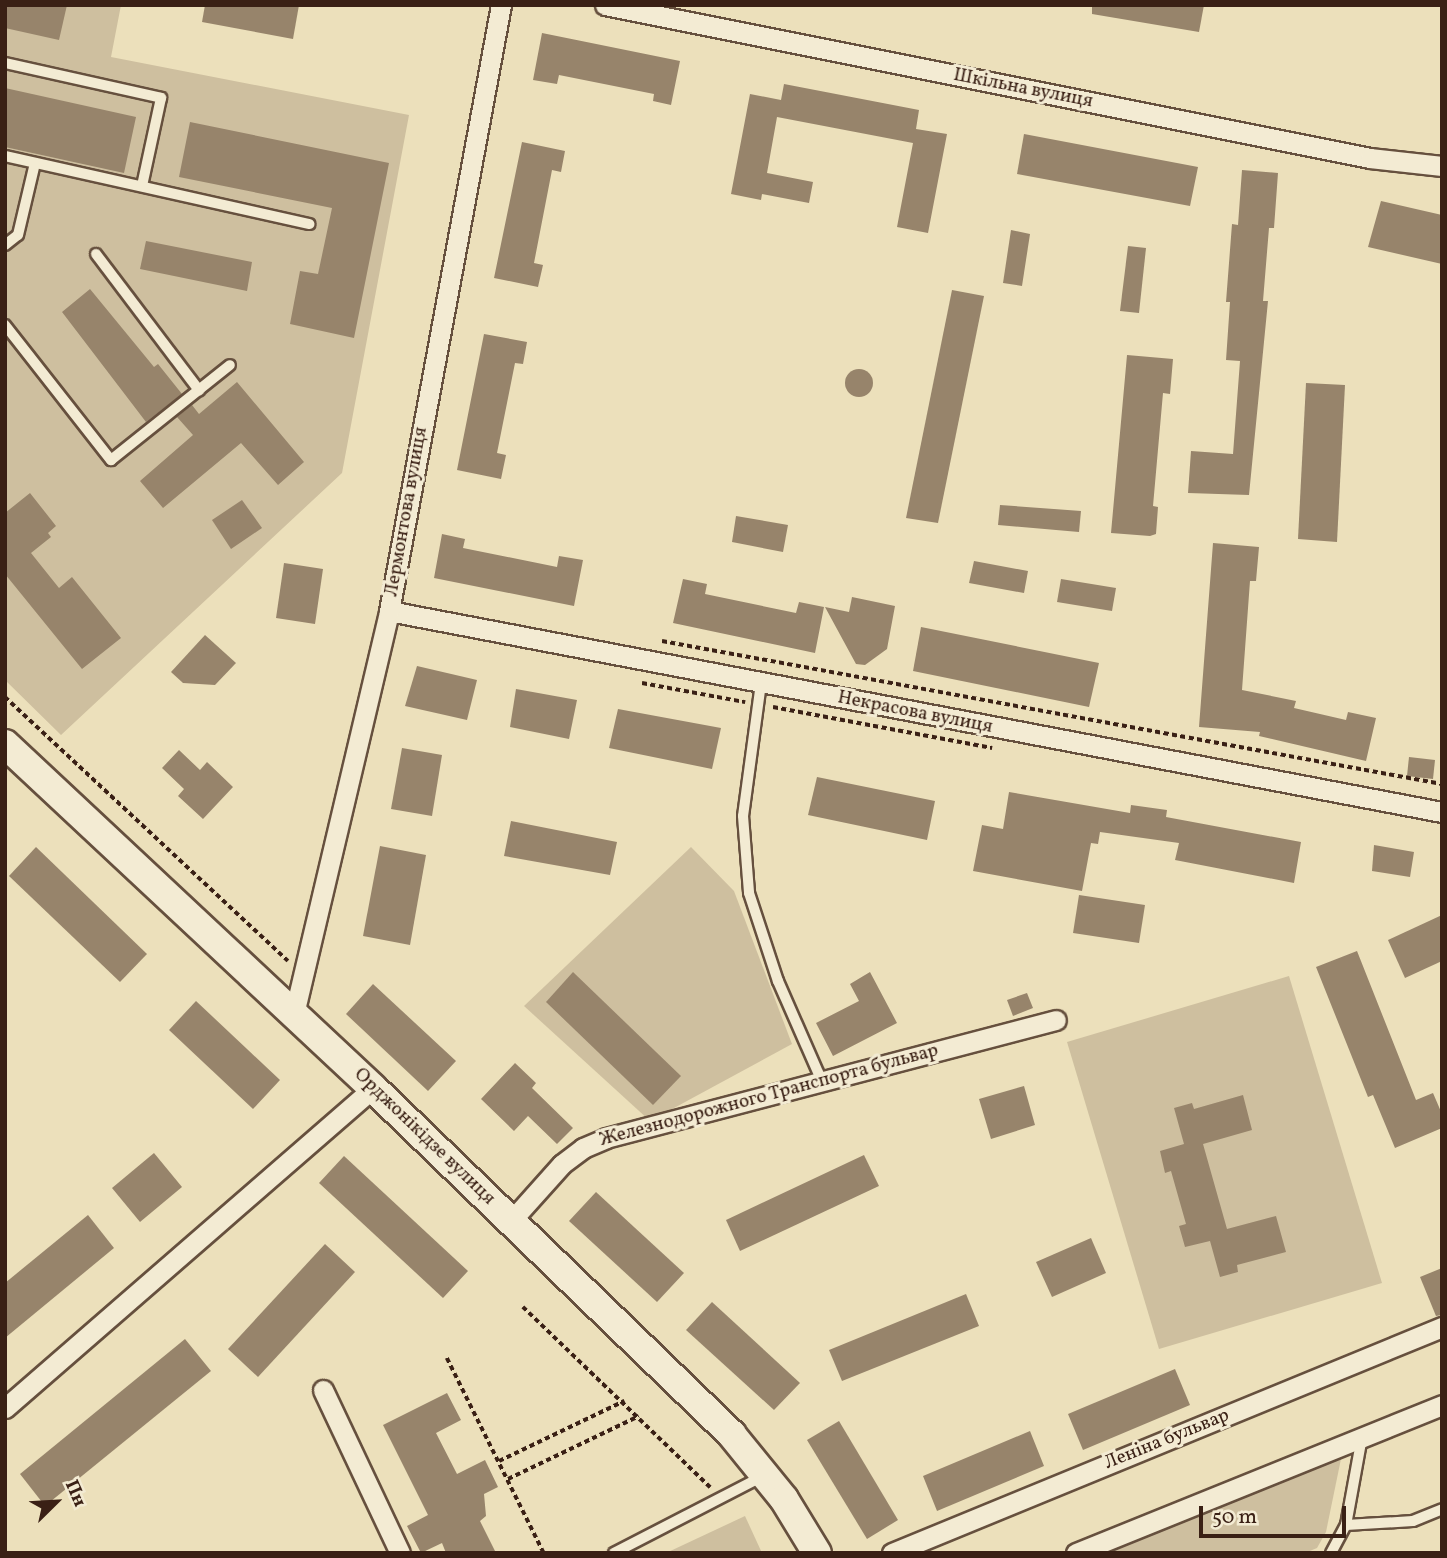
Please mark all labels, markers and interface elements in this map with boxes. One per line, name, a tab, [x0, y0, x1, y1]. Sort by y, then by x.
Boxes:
street label: Шкільна вулиця	[951, 64, 1095, 114]
street label: Лермонтова вулиця	[381, 425, 433, 599]
street label: Некрасова вулиця	[836, 687, 994, 739]
street label: Железнодорожного Транспорта бульвар	[597, 1040, 941, 1152]
street label: Орджонікідзе вулиця	[349, 1064, 499, 1210]
street label: Леніна бульвар	[1101, 1405, 1233, 1475]
north arrow	[21, 1467, 91, 1537]
text: Пн	[58, 1476, 93, 1511]
scale bar	[1202, 1492, 1349, 1536]
text: 50 m	[1212, 1503, 1257, 1532]

